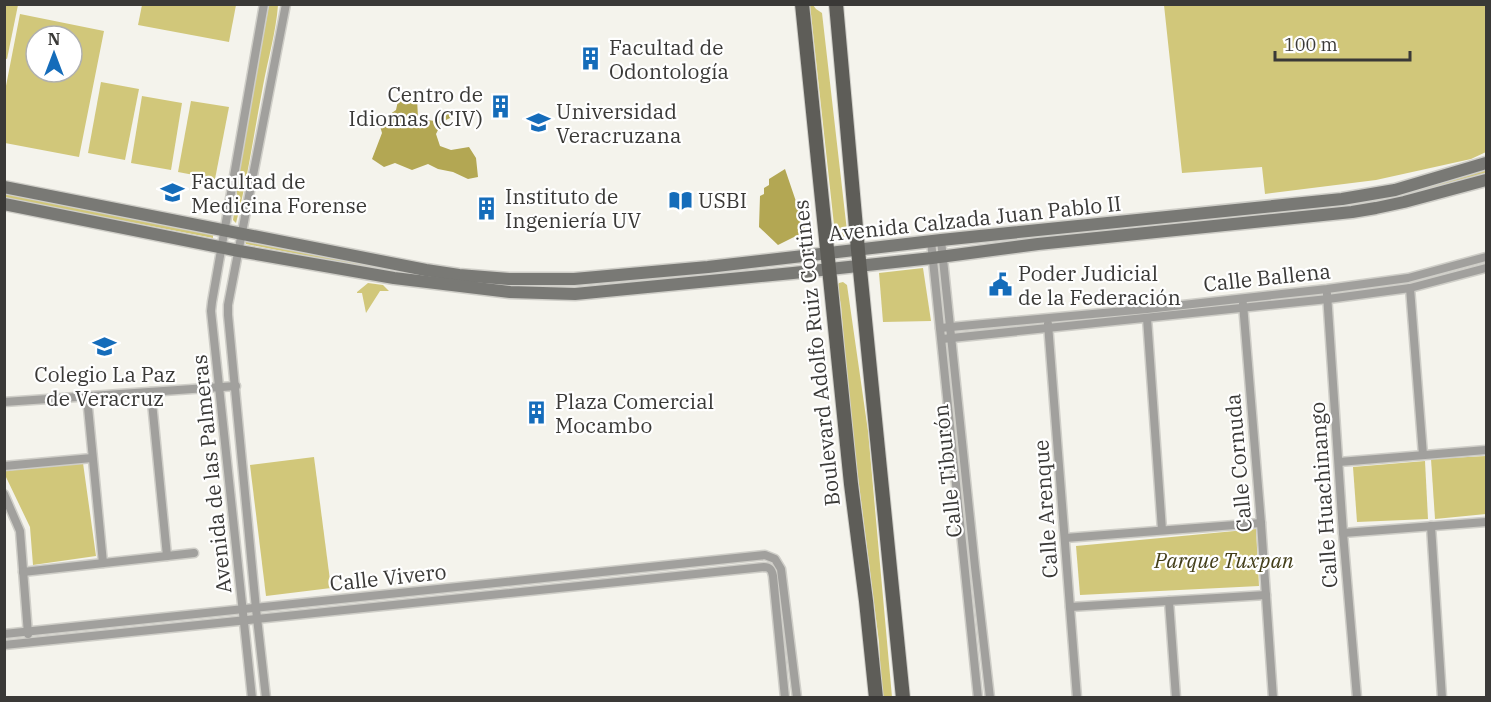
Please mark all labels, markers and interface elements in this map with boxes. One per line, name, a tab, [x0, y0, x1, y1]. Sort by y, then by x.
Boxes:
north arrow	[24, 24, 84, 84]
scale bar	[1275, 24, 1410, 62]
text: N	[48, 29, 60, 49]
place label: Facultad de Odontología	[609, 33, 729, 85]
text: 100 m	[1284, 33, 1338, 56]
building icon: Facultad de Odontología	[578, 46, 604, 72]
place label: Centro de Idiomas (CIV)	[349, 80, 483, 132]
building icon: Centro de Idiomas (CIV)	[488, 93, 514, 119]
place label: Universidad Veracruzana	[556, 97, 681, 149]
school or university icon: Universidad Veracruzana	[525, 110, 551, 136]
place label: Facultad de Medicina Forense	[191, 167, 367, 219]
school or university icon: Facultad de Medicina Forense	[160, 180, 186, 206]
place label: Instituto de Ingeniería UV	[505, 182, 641, 234]
place label: USBI	[698, 186, 747, 214]
library icon: USBI	[667, 187, 693, 213]
street label: Avenida Calzada Juan Pablo II	[827, 189, 1123, 247]
building icon: Instituto de Ingeniería UV	[474, 195, 500, 221]
street label: Boulevard Adolfo Ruiz Cortines	[786, 199, 846, 507]
street label: Calle Ballena	[1202, 256, 1332, 298]
place label: Poder Judicial de la Federación	[1018, 259, 1181, 311]
public building icon: Poder Judicial de la Federación	[987, 272, 1013, 298]
school or university icon: Colegio La Paz de Veracruz	[92, 333, 118, 359]
street label: Avenida de las Palmeras	[185, 353, 237, 595]
place label: Colegio La Paz de Veracruz	[34, 360, 176, 412]
place label: Plaza Comercial Mocambo	[555, 387, 714, 439]
street label: Calle Cornuda	[1218, 393, 1258, 533]
building icon: Plaza Comercial Mocambo	[524, 400, 550, 426]
street label: Calle Huachinango	[1303, 401, 1343, 589]
street label: Calle Tiburón	[926, 403, 968, 539]
street label: Calle Arenque	[1026, 439, 1064, 579]
park label: Parque Tuxpan	[1153, 546, 1294, 574]
street label: Calle Vivero	[328, 557, 448, 597]

